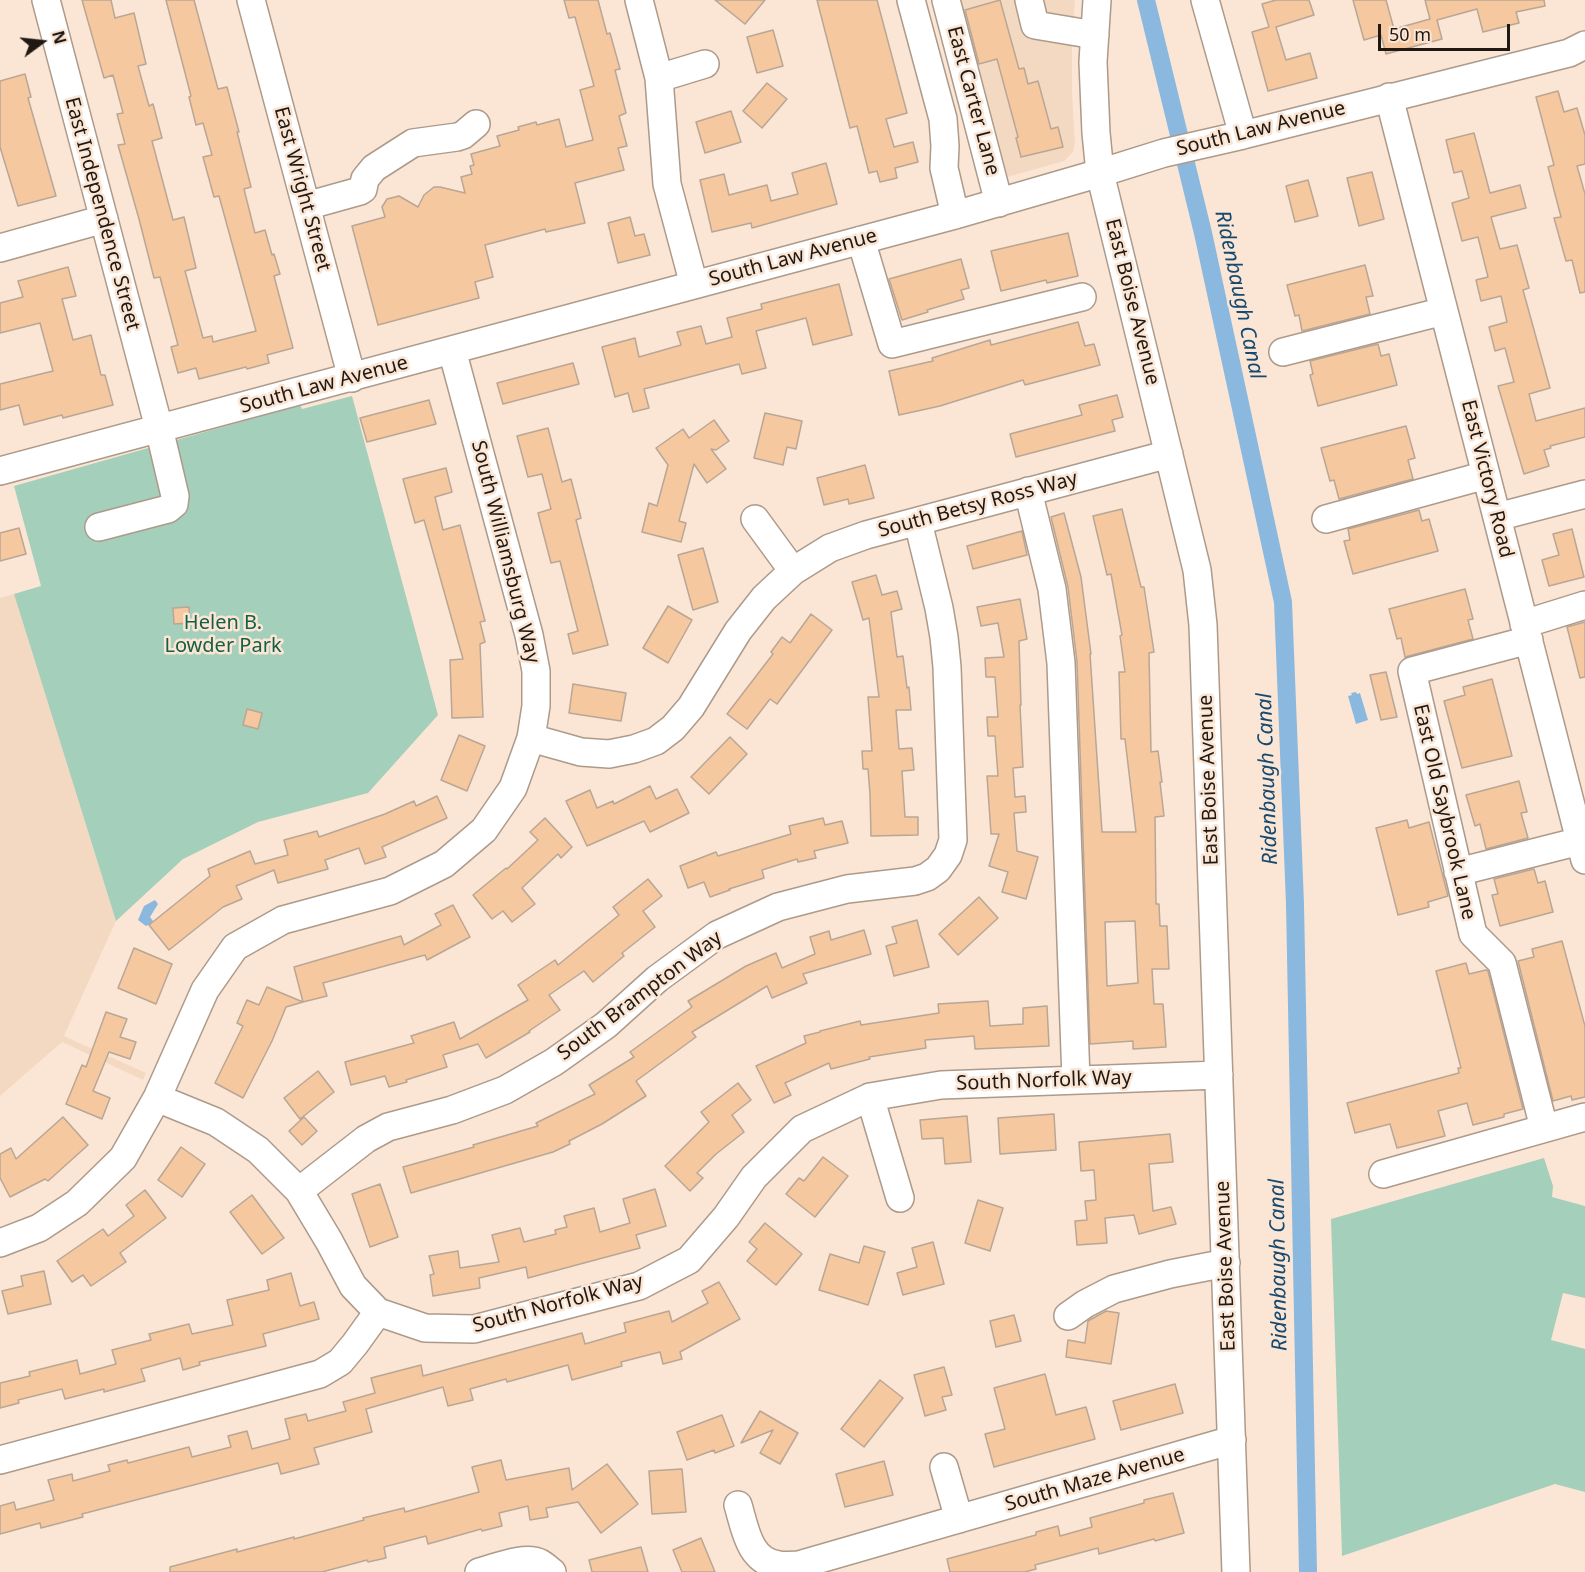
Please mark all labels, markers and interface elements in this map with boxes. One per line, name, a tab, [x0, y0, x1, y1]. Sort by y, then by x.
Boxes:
north arrow	[12, 12, 72, 72]
scale bar	[1381, 12, 1513, 50]
text: 50 m	[1389, 22, 1431, 46]
street label: East Carter Lane	[942, 24, 1004, 178]
text: N	[47, 28, 72, 46]
street label: East Independence Street	[59, 95, 145, 333]
street label: South Law Avenue	[1174, 96, 1348, 162]
street label: East Wright Street	[269, 104, 335, 274]
water label: Ridenbaugh Canal	[1209, 208, 1269, 382]
street label: East Boise Avenue	[1100, 216, 1164, 388]
street label: South Law Avenue	[706, 224, 880, 292]
street label: South Law Avenue	[237, 351, 411, 419]
street label: East Victory Road	[1456, 397, 1518, 561]
street label: South Williamsburg Way	[466, 438, 544, 666]
street label: South Betsy Ross Way	[876, 467, 1080, 543]
park label: Helen B. Lowder Park	[164, 611, 282, 658]
water label: Ridenbaugh Canal	[1252, 693, 1284, 865]
street label: East Boise Avenue	[1194, 694, 1224, 866]
street label: East Old Saybrook Lane	[1407, 702, 1481, 922]
street label: South Brampton Way	[553, 926, 727, 1066]
street label: South Norfolk Way	[956, 1066, 1132, 1096]
water label: Ridenbaugh Canal	[1265, 1179, 1293, 1351]
street label: East Boise Avenue	[1211, 1180, 1241, 1352]
street label: South Norfolk Way	[470, 1270, 646, 1338]
street label: South Maze Avenue	[1002, 1443, 1188, 1517]

